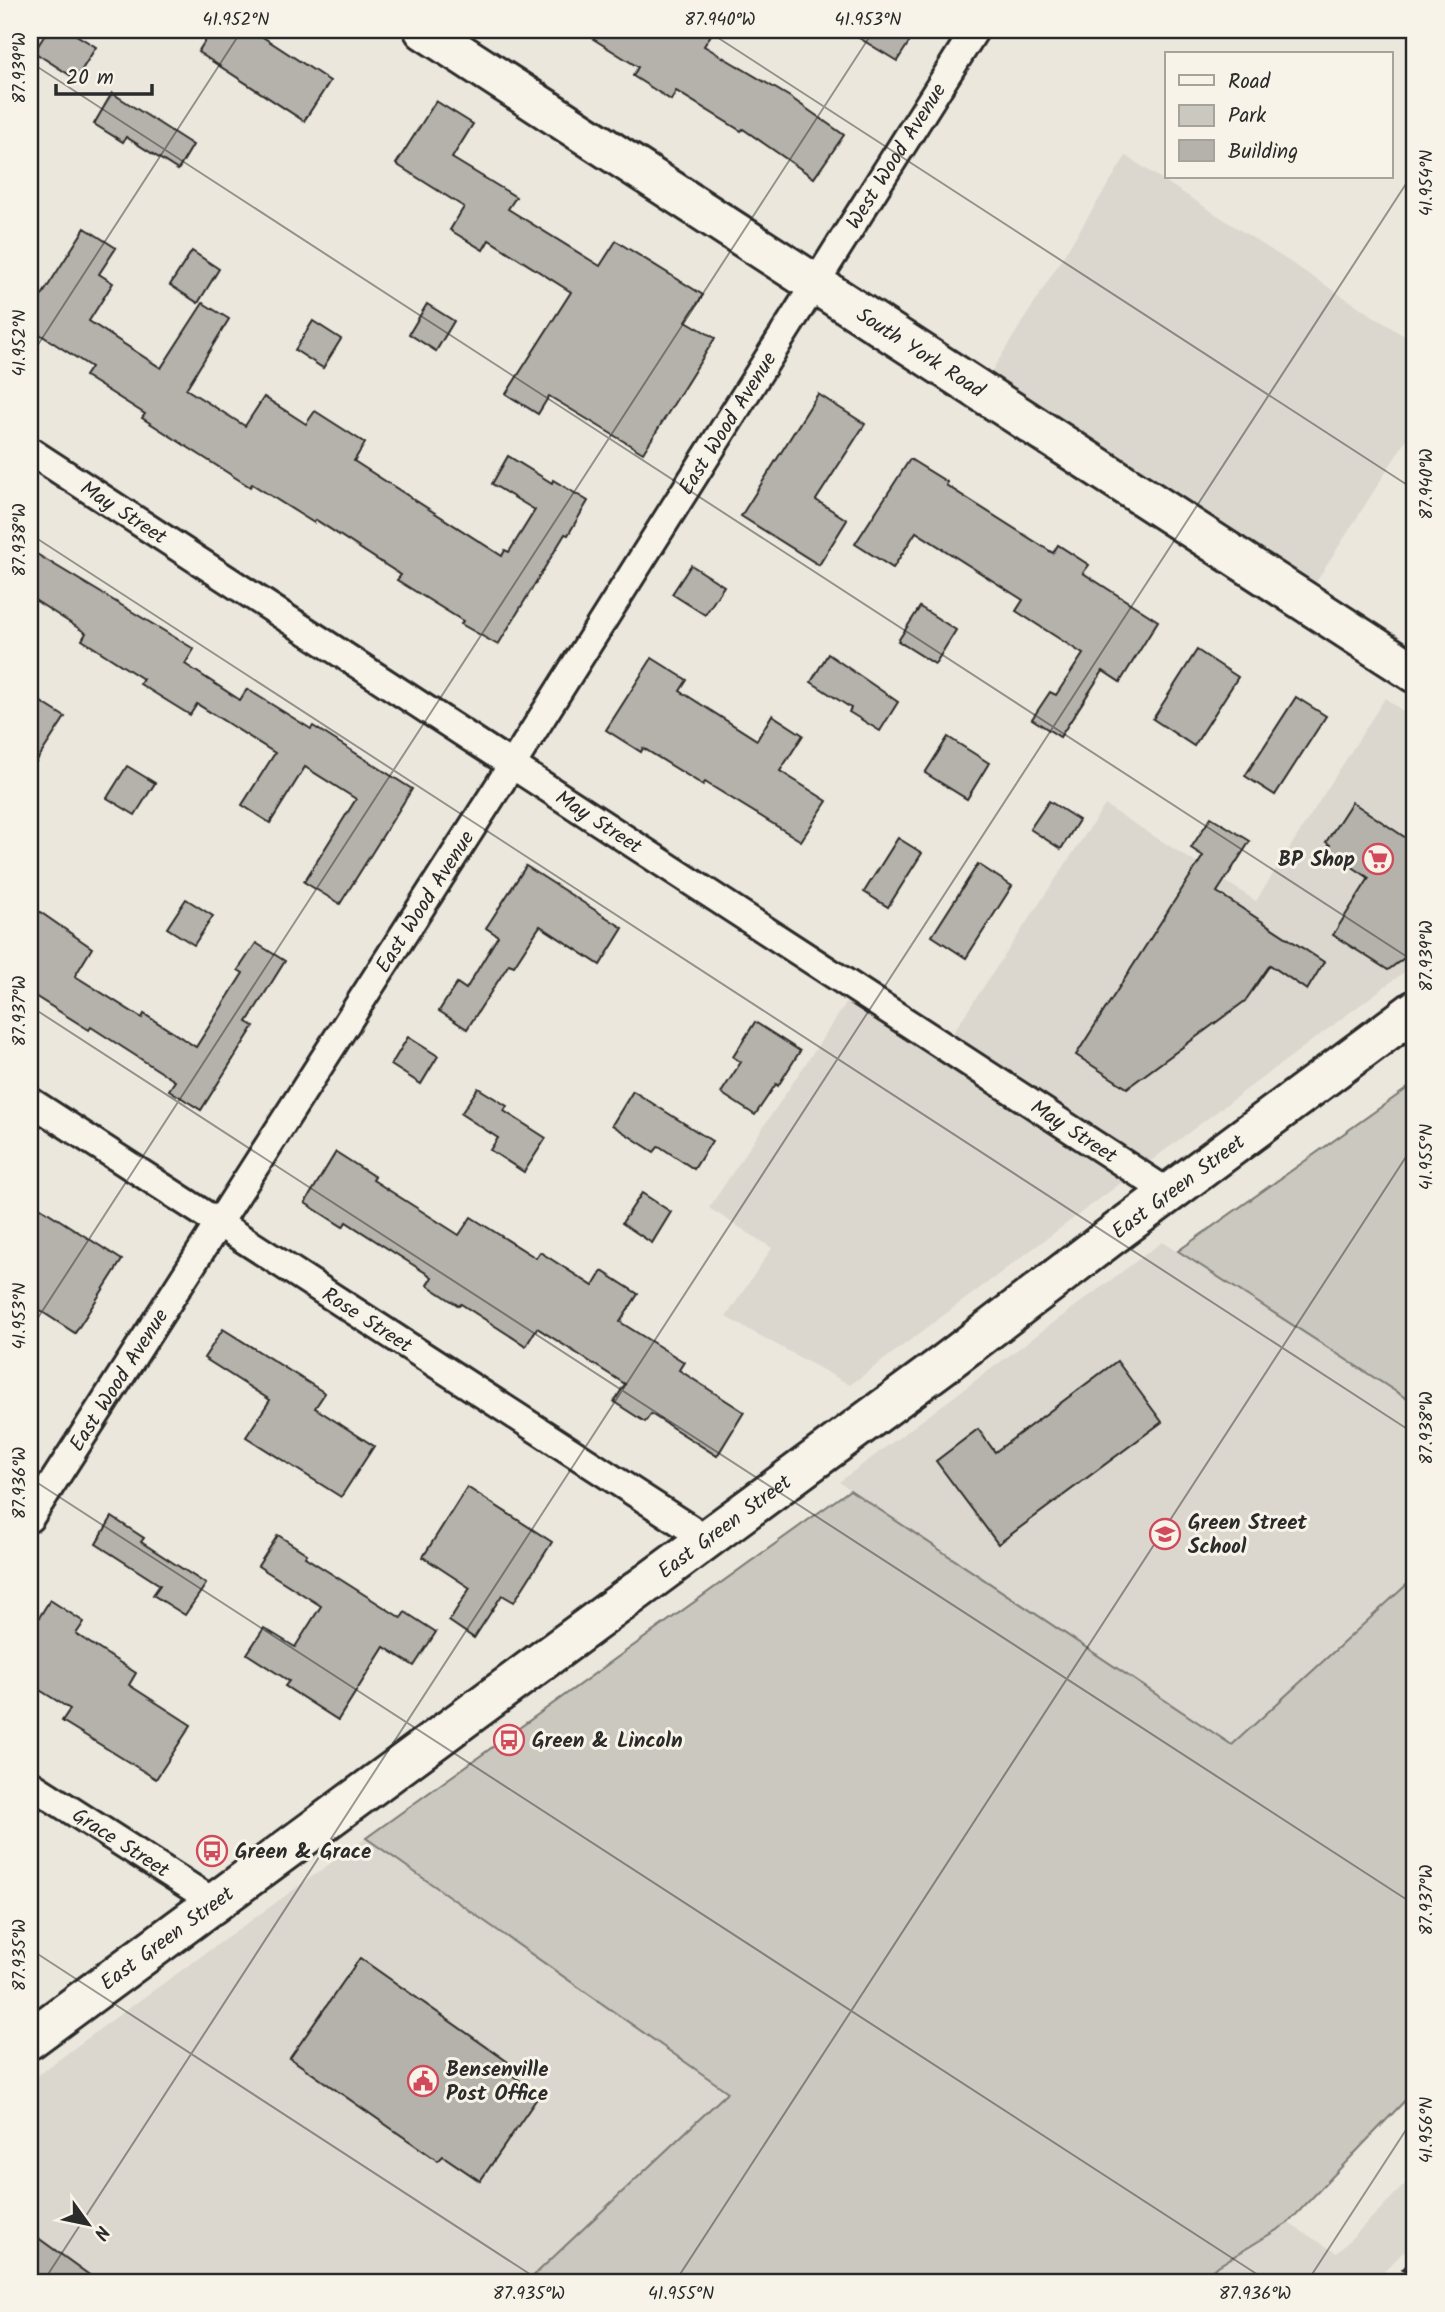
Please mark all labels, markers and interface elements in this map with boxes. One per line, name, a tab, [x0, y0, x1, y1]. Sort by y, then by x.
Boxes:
text: 41.952°N	[202, 6, 270, 35]
text: 87.940°W	[684, 6, 756, 35]
text: 41.953°N	[835, 6, 901, 35]
text: 87.939°W	[6, 32, 35, 104]
scale bar	[56, 52, 152, 96]
legend	[1165, 52, 1392, 178]
text: 20 m	[66, 62, 114, 95]
text: Road	[1228, 66, 1271, 99]
street label: West Wood Avenue	[838, 76, 956, 236]
text: Park	[1228, 100, 1266, 133]
text: Building	[1228, 136, 1298, 169]
text: 41.954°N	[1413, 150, 1442, 216]
street label: South York Road	[849, 299, 991, 408]
text: 41.952°N	[6, 309, 35, 377]
street label: East Wood Avenue	[671, 345, 787, 502]
text: 87.940°W	[1413, 448, 1442, 520]
street label: May Street	[73, 473, 174, 554]
text: 87.938°W	[6, 503, 35, 577]
street label: May Street	[548, 782, 649, 864]
street label: East Wood Avenue	[368, 824, 484, 980]
supermarket icon: BP Shop	[1361, 842, 1395, 876]
place label: BP Shop	[1278, 844, 1355, 877]
text: 87.939°W	[1413, 920, 1442, 992]
text: 87.937°W	[6, 976, 35, 1046]
street label: May Street	[1023, 1092, 1124, 1173]
text: 41.955°N	[1413, 1124, 1442, 1190]
street label: East Green Street	[1105, 1126, 1253, 1248]
street label: Rose Street	[315, 1279, 419, 1363]
text: 41.953°N	[6, 1283, 35, 1349]
street label: East Wood Avenue	[62, 1302, 178, 1459]
text: 87.938°W	[1413, 1391, 1442, 1465]
text: 87.936°W	[6, 1447, 35, 1519]
street label: East Green Street	[651, 1466, 800, 1588]
place label: Green Street School	[1188, 1507, 1308, 1564]
school or university icon: Green Street School	[1148, 1517, 1182, 1551]
bus stop icon: Green & Lincoln	[492, 1723, 526, 1757]
place label: Green & Lincoln	[532, 1725, 683, 1758]
street label: Grace Street	[65, 1800, 176, 1888]
bus stop icon: Green & Grace	[195, 1834, 229, 1868]
place label: Green & Grace	[235, 1836, 371, 1869]
text: 87.937°W	[1413, 1865, 1442, 1935]
street label: East Green Street	[94, 1878, 242, 2000]
text: 87.935°W	[6, 1919, 35, 1991]
place label: Bensenville Post Office	[446, 2054, 548, 2111]
public building icon: Bensenville Post Office	[406, 2064, 440, 2098]
text: 41.956°N	[1413, 2097, 1442, 2163]
north arrow	[52, 2190, 122, 2260]
text: N	[85, 2219, 116, 2245]
text: 87.935°W	[493, 2280, 565, 2309]
text: 41.955°N	[648, 2280, 714, 2309]
text: 87.936°W	[1219, 2280, 1291, 2309]

